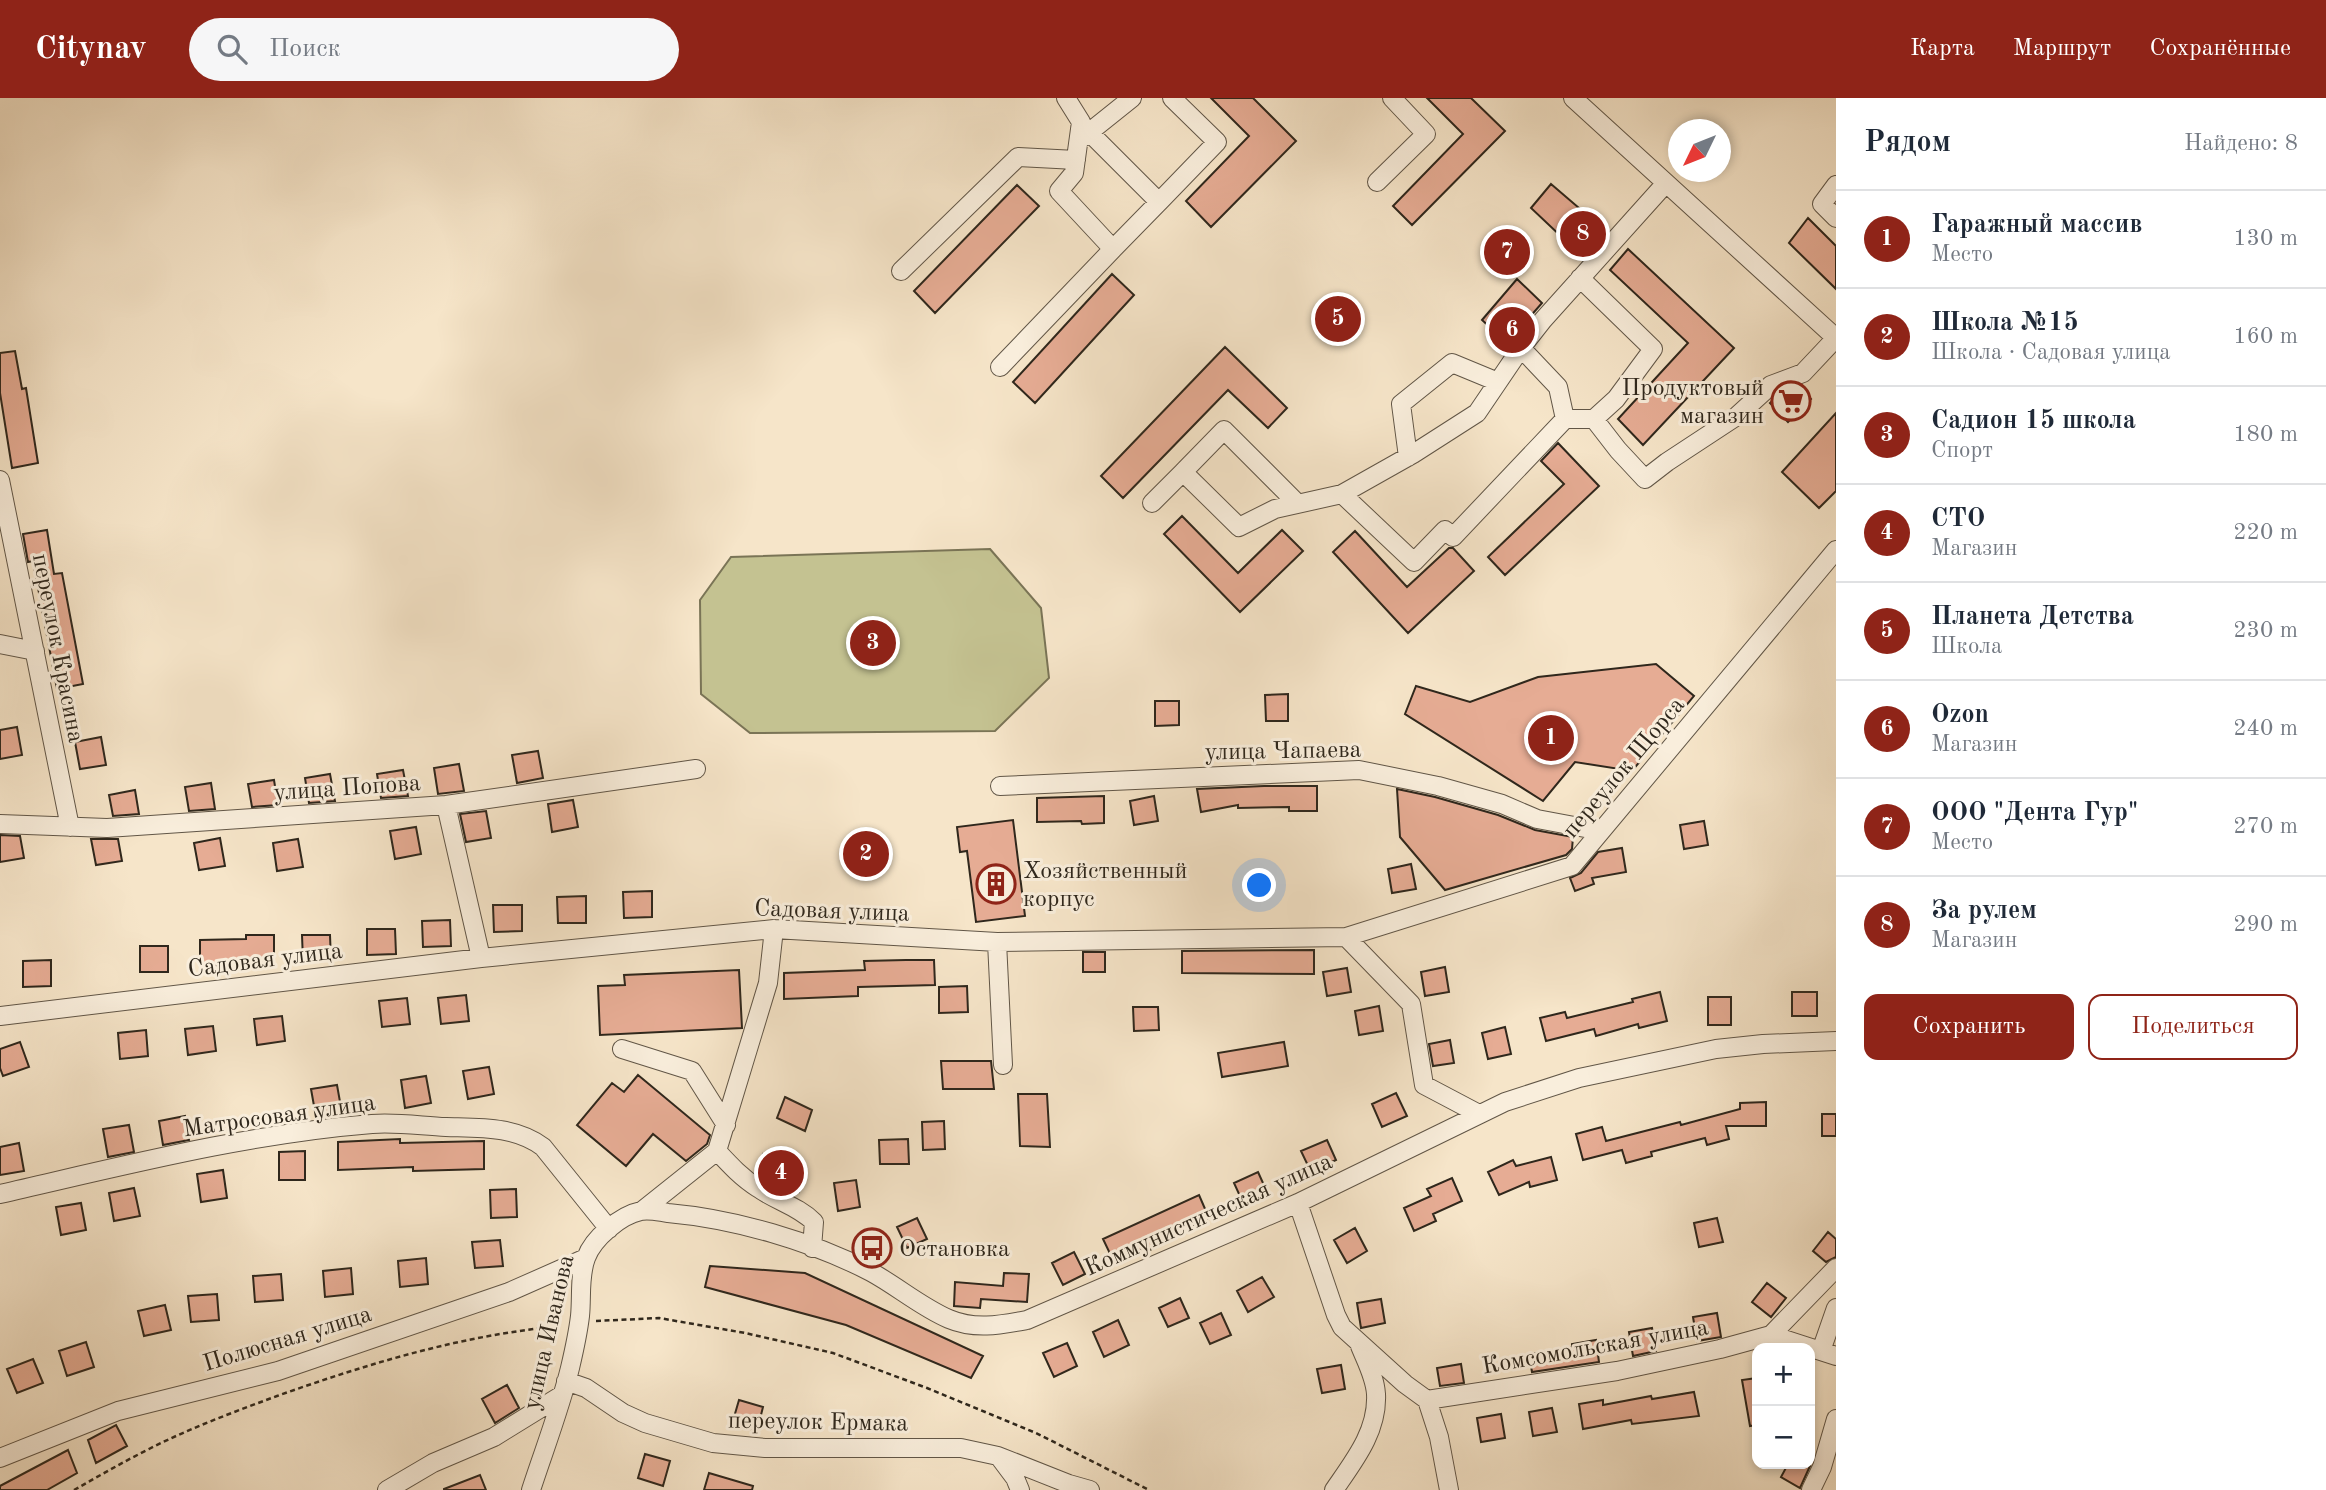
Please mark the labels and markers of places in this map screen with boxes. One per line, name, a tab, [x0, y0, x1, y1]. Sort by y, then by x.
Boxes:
pin: 8	[1560, 208, 1606, 260]
pin: 7	[1484, 226, 1530, 278]
pin: 5	[1315, 293, 1361, 345]
pin: 6	[1489, 304, 1535, 356]
place label: Продуктовый магазин	[1621, 377, 1764, 429]
supermarket icon: Продуктовый магазин	[1770, 380, 1812, 422]
pin: 3	[850, 617, 896, 669]
pin: 1	[1528, 712, 1574, 764]
pin: 2	[843, 828, 889, 880]
place label: Хозяйственный корпус	[1023, 860, 1187, 912]
building icon: Хозяйственный корпус	[975, 863, 1017, 905]
pin: 4	[758, 1147, 804, 1199]
bus stop icon: Остановка	[851, 1227, 893, 1269]
place label: Остановка	[899, 1238, 1010, 1262]

